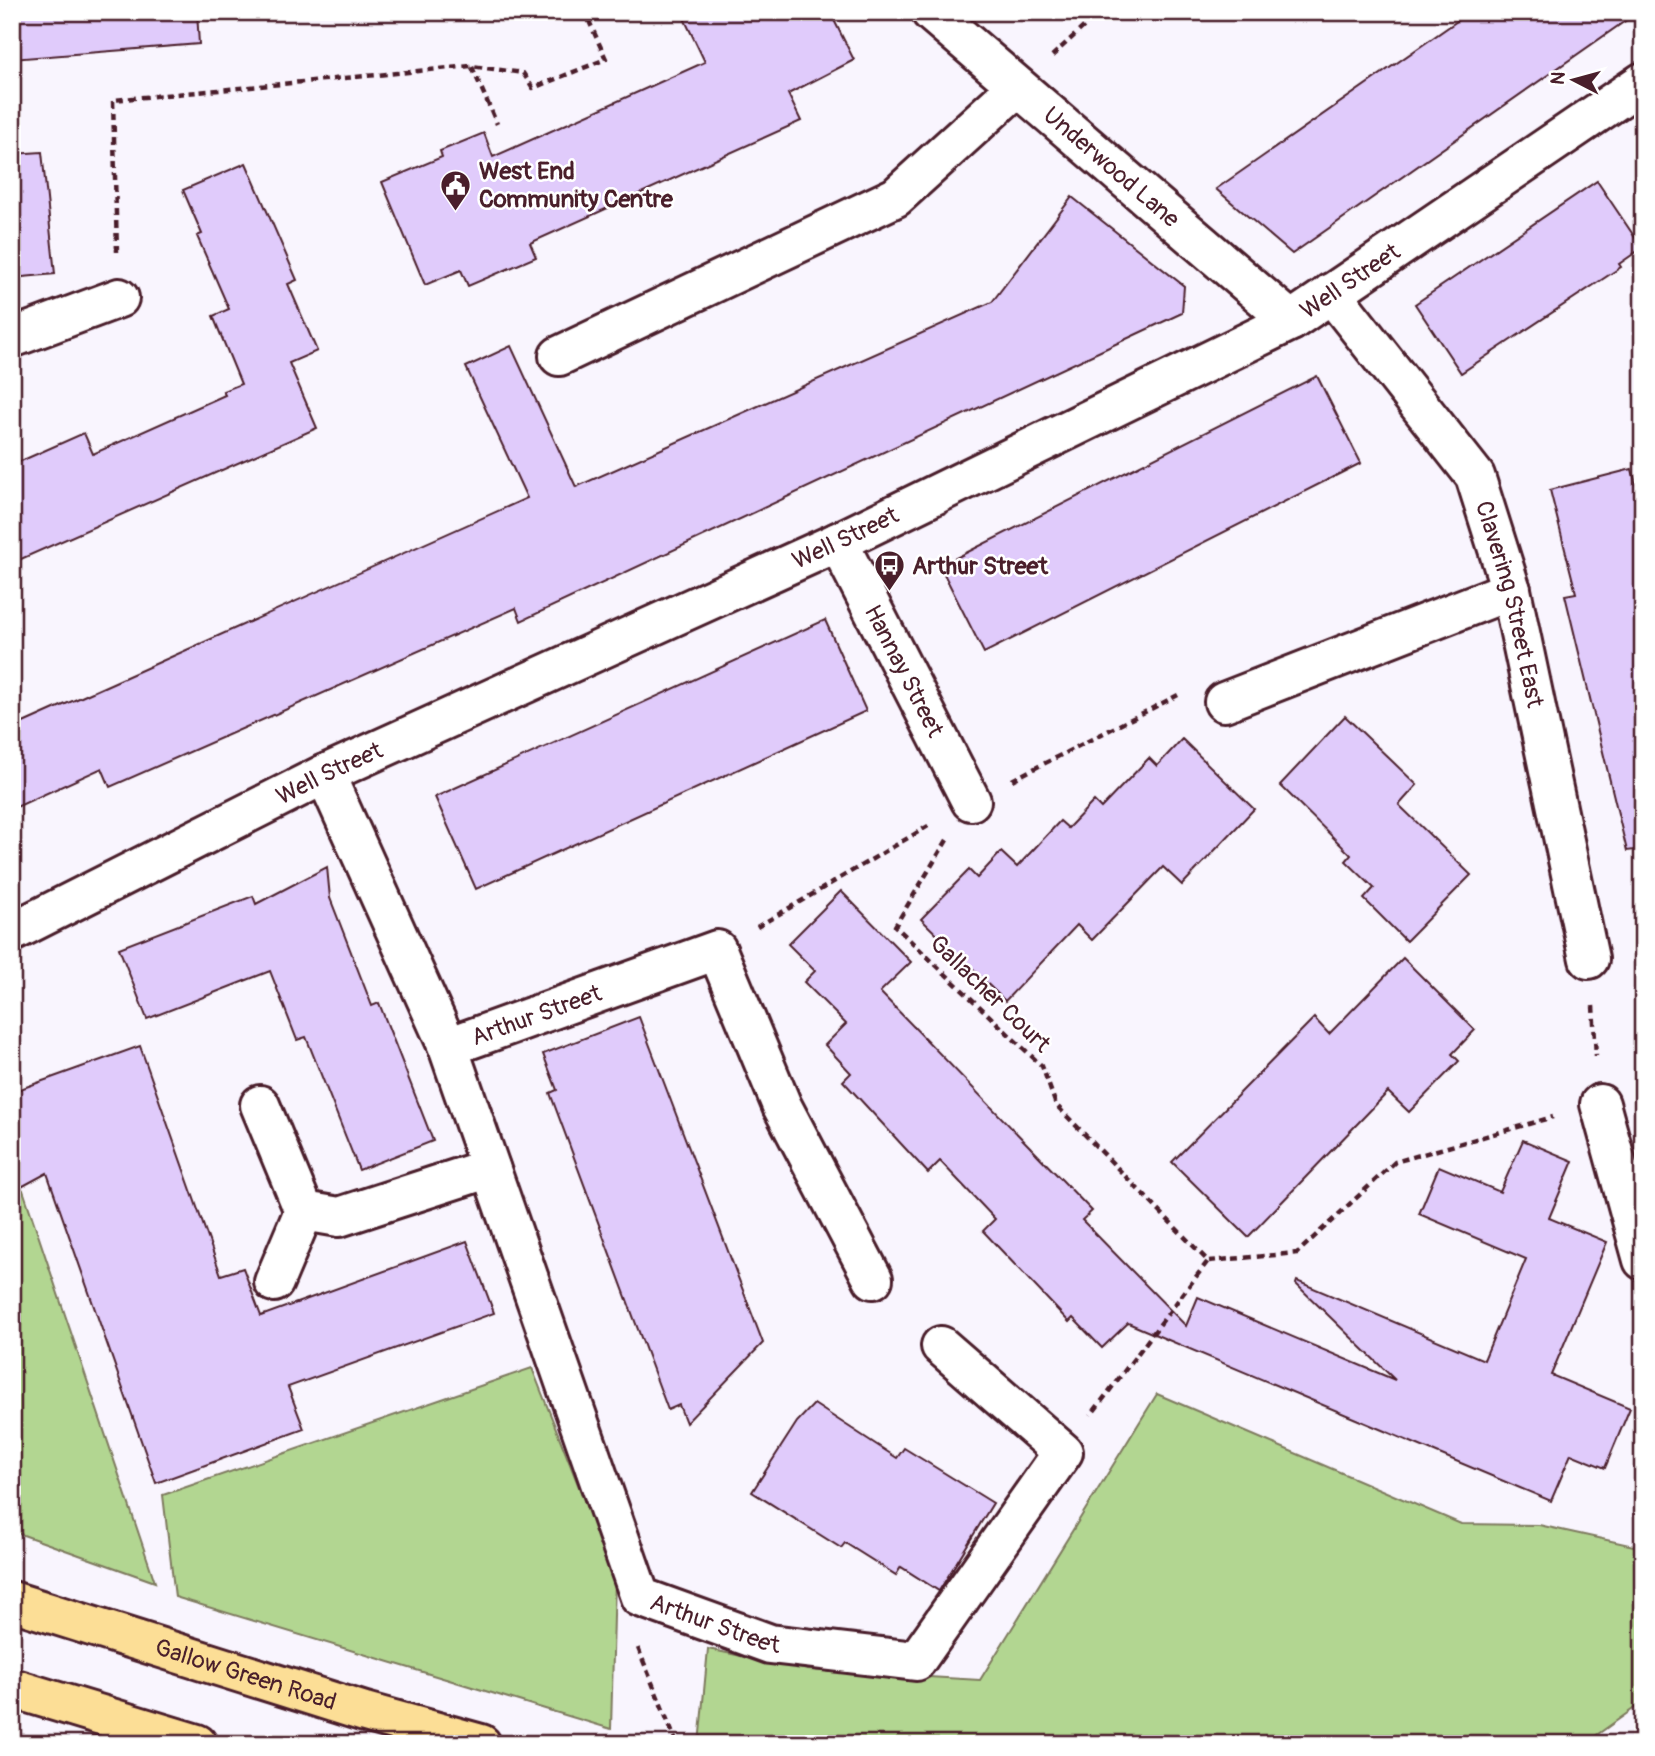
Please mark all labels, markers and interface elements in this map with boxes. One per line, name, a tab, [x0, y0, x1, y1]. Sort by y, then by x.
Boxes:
north arrow	[1540, 46, 1610, 116]
text: N	[1545, 71, 1571, 86]
street label: Underwood Lane	[1038, 101, 1186, 234]
place label: West End Community Centre	[479, 157, 674, 214]
public building icon: West End Community Centre	[439, 168, 473, 212]
street label: Well Street	[1295, 237, 1406, 325]
street label: Clavering Street East	[1469, 497, 1550, 710]
street label: Well Street	[788, 500, 903, 575]
bus stop icon: Arthur Street	[872, 549, 906, 593]
place label: Arthur Street	[912, 552, 1049, 581]
street label: Hannay Street	[858, 600, 950, 742]
street label: Well Street	[271, 735, 387, 811]
street label: Gallacher Court	[924, 929, 1057, 1059]
street label: Arthur Street	[467, 978, 606, 1052]
street label: Arthur Street	[646, 1587, 782, 1660]
street label: Gallow Green Road	[152, 1632, 340, 1717]

